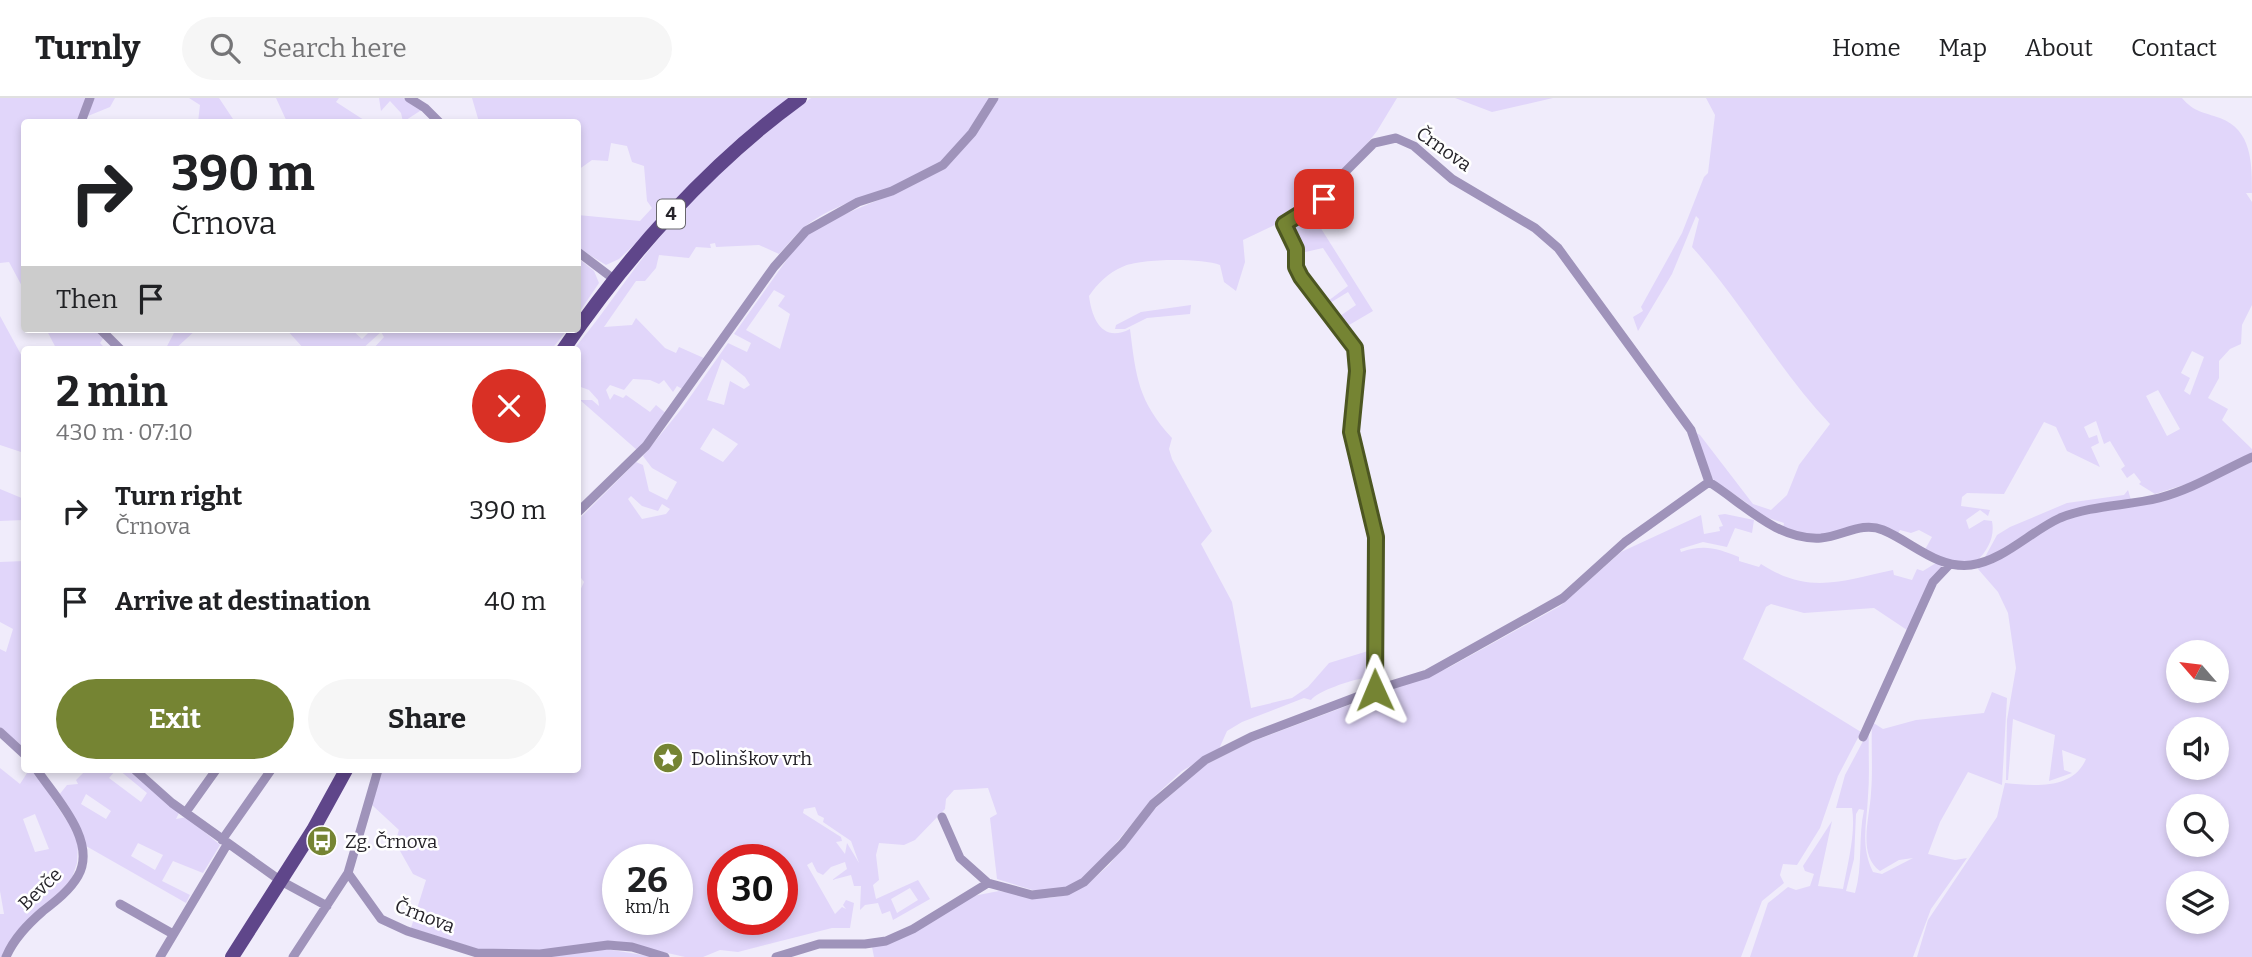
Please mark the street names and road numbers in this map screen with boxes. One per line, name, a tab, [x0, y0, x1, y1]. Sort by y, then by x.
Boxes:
street label: Črnova	[1412, 122, 1477, 177]
road number: 4	[657, 200, 685, 229]
street label: Bevče	[13, 863, 67, 915]
street label: Črnova	[392, 894, 459, 938]

